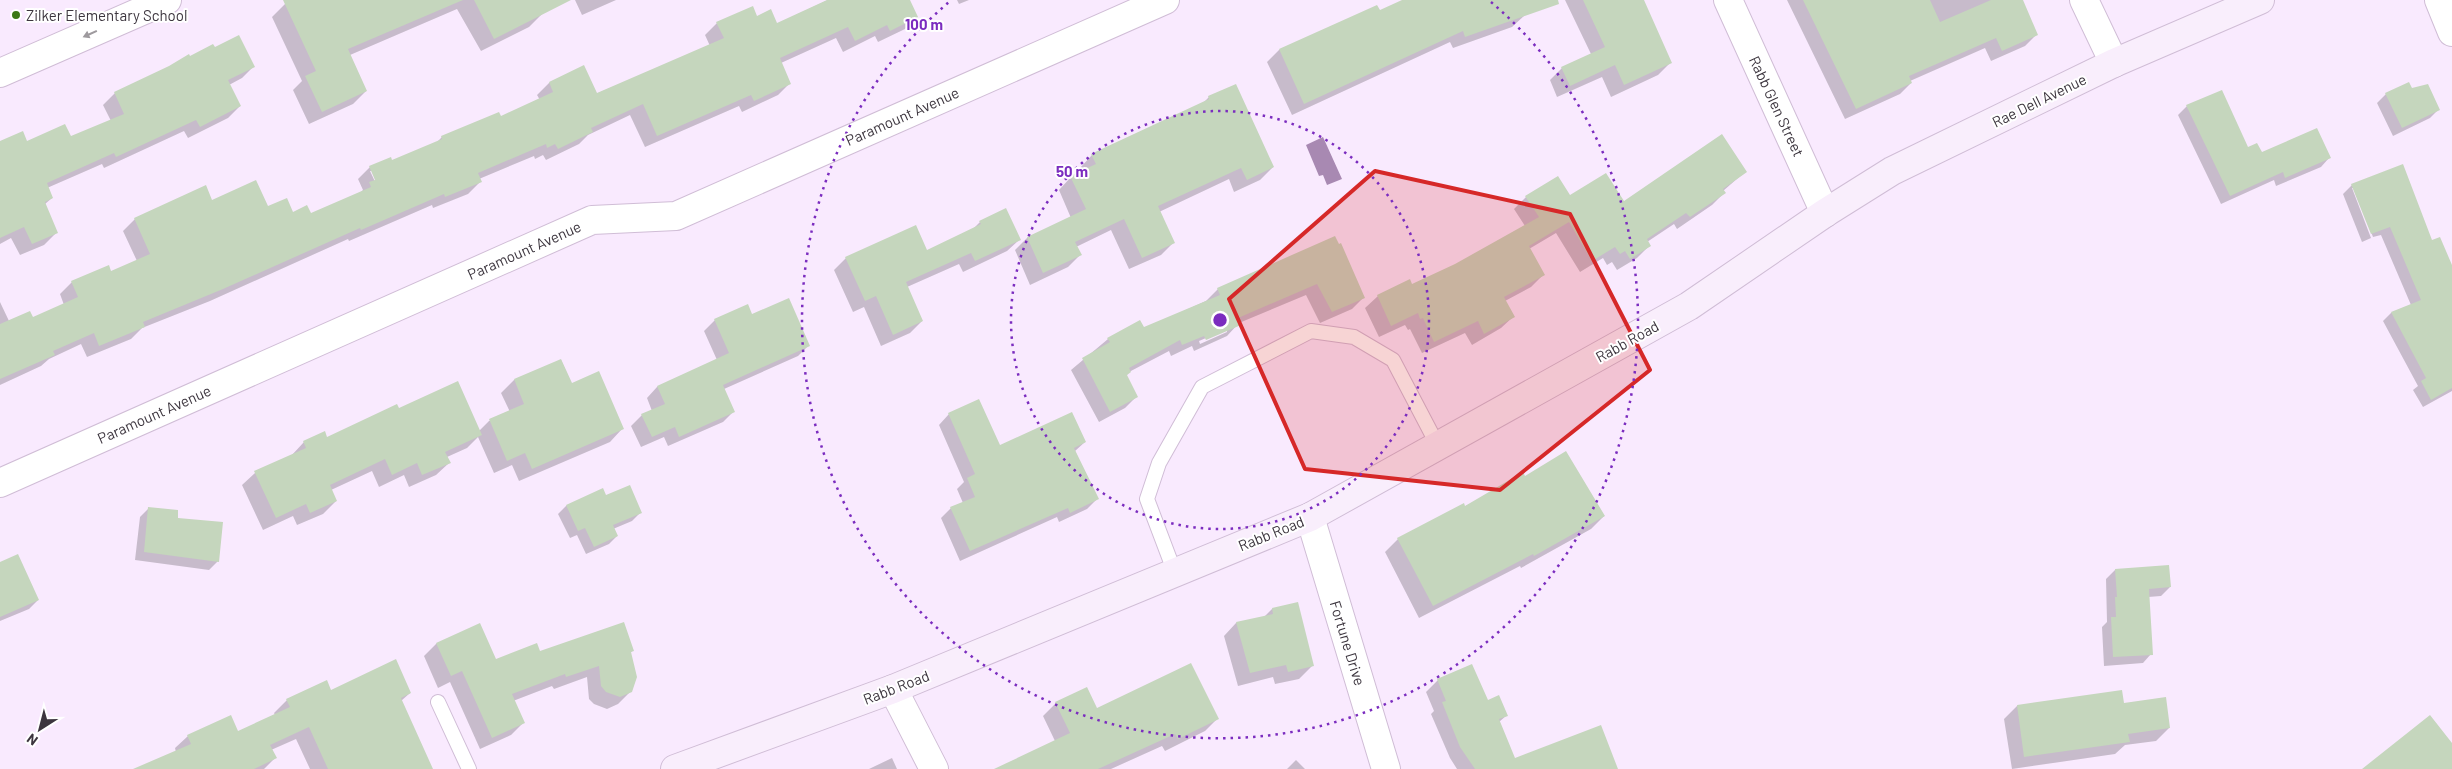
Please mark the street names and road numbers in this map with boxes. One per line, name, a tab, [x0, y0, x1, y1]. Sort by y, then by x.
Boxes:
street label: Rabb Glen Street	[1746, 53, 1808, 159]
street label: Rae Dell Avenue	[1989, 69, 2089, 131]
street label: Paramount Avenue	[842, 83, 962, 149]
street label: Paramount Avenue	[464, 217, 584, 283]
street label: Rabb Road	[1592, 316, 1662, 366]
street label: Paramount Avenue	[94, 381, 214, 447]
street label: Rabb Road	[1235, 512, 1307, 554]
street label: Fortune Drive	[1327, 598, 1369, 688]
street label: Rabb Road	[860, 666, 932, 708]

